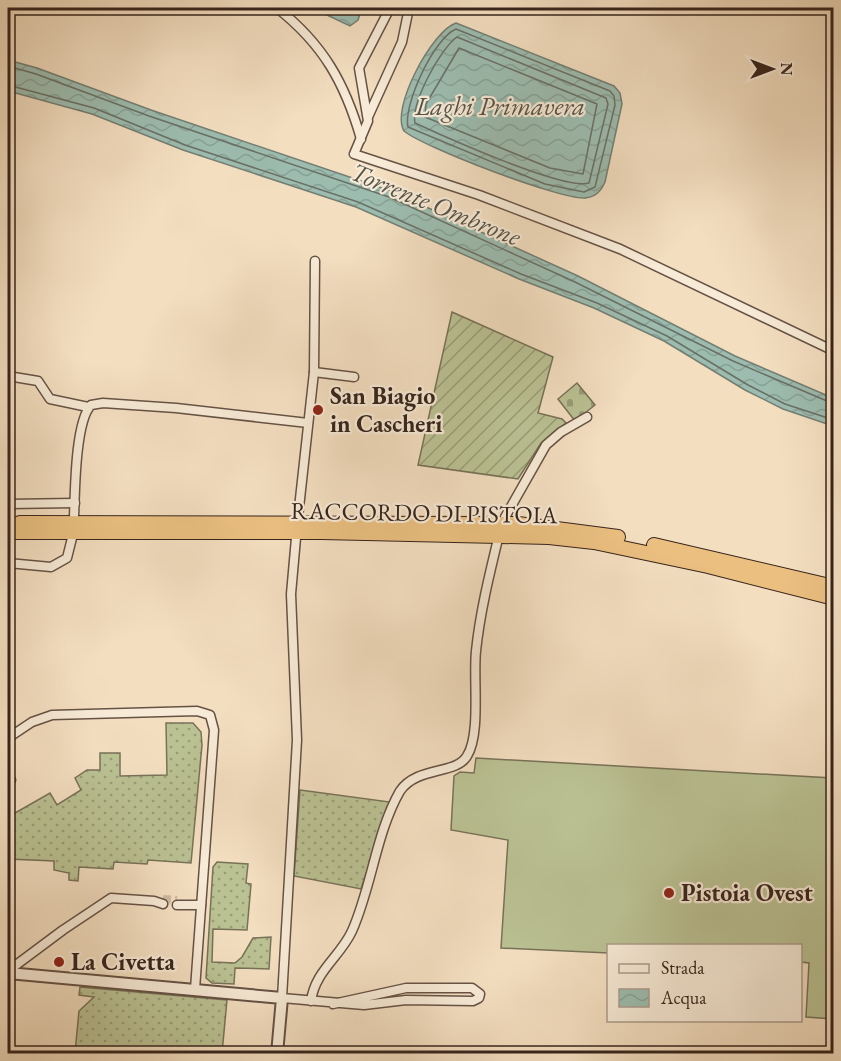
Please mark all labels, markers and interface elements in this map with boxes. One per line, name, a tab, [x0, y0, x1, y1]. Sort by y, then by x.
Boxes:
north arrow	[742, 39, 802, 99]
text: N	[776, 63, 797, 76]
water label: Laghi Primavera	[414, 89, 585, 123]
water label: Torrente Ombrone	[346, 154, 527, 254]
place label: San Biagio in Cascheri	[330, 380, 442, 439]
marker: San Biagio in Cascheri	[311, 403, 325, 417]
street label: RACCORDO DI PISTOIA	[290, 495, 558, 530]
place label: Pistoia Ovest	[681, 877, 813, 908]
marker: Pistoia Ovest	[662, 886, 676, 900]
legend	[607, 944, 802, 1022]
place label: La Civetta	[71, 946, 176, 977]
marker: La Civetta	[52, 955, 66, 969]
text: Strada	[661, 956, 705, 979]
text: Acqua	[660, 986, 707, 1009]

